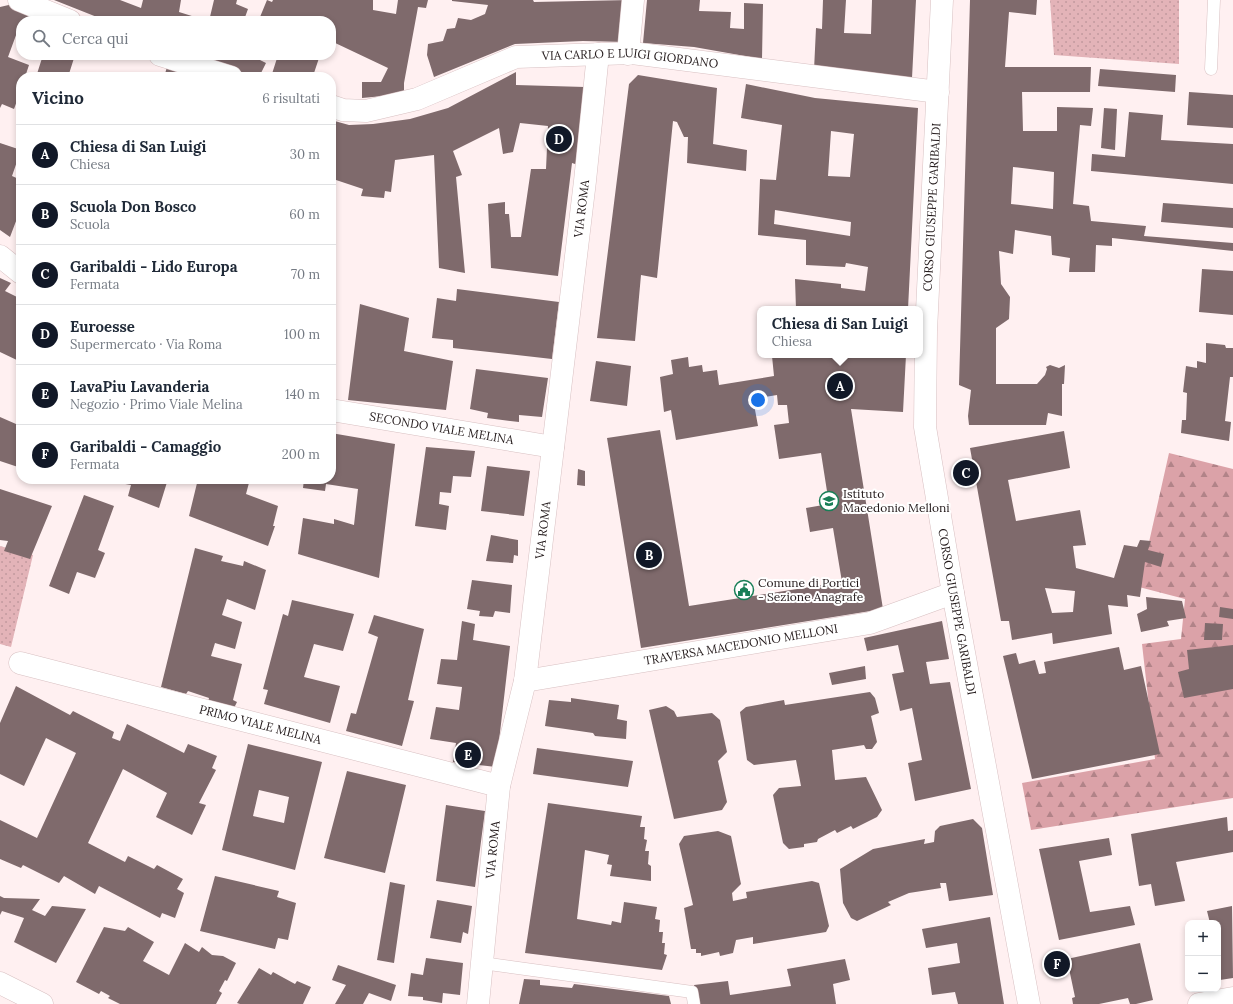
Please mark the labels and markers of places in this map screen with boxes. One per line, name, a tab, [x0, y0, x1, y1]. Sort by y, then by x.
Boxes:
pin: D	[546, 124, 572, 154]
pin: A	[827, 371, 853, 401]
pin: C	[953, 458, 979, 488]
place label: Istituto Macedonio Melloni	[843, 486, 950, 515]
school or university icon: Istituto Macedonio Melloni	[818, 490, 840, 512]
pin: B	[636, 540, 662, 570]
place label: Comune di Portici - Sezione Anagrafe	[758, 575, 864, 604]
public building icon: Comune di Portici - Sezione Anagrafe	[733, 579, 755, 601]
pin: E	[455, 740, 481, 770]
pin: F	[1044, 949, 1070, 979]

